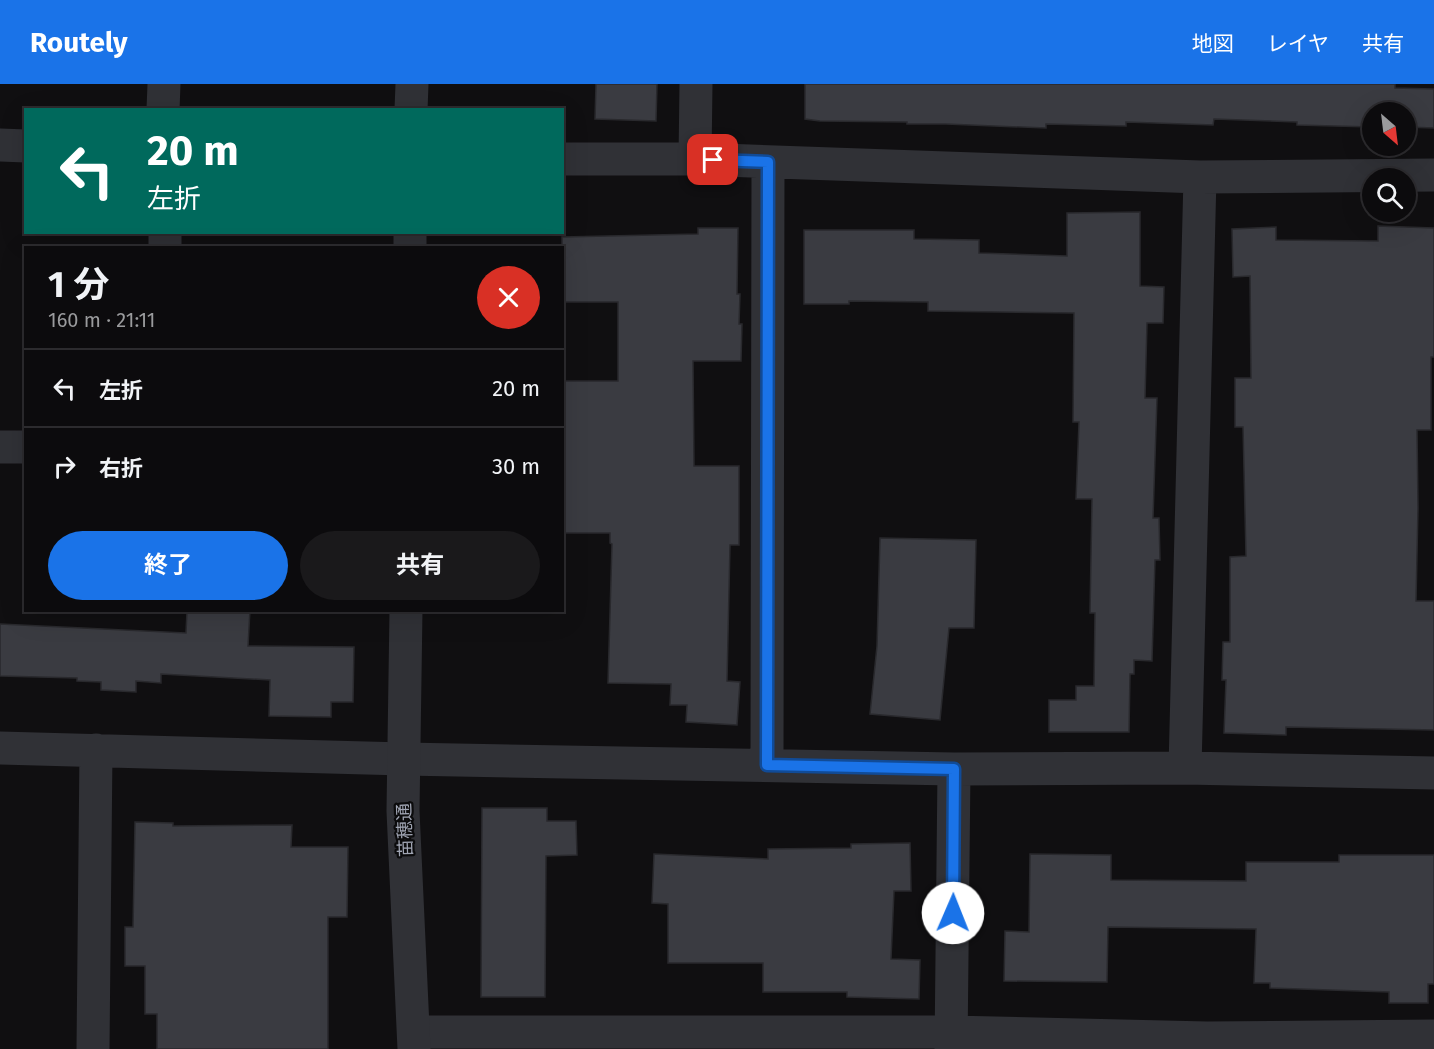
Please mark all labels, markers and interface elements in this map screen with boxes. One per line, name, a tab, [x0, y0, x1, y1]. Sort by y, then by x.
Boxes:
text: Routely	[30, 26, 128, 59]
text: 地図	[1192, 31, 1234, 57]
text: レイヤ	[1267, 31, 1329, 57]
text: 共有	[1362, 31, 1404, 57]
north arrow	[1362, 102, 1416, 156]
map controls	[1362, 102, 1416, 222]
text: 20 m	[147, 126, 239, 176]
icon: left	[48, 132, 126, 210]
pin	[687, 134, 738, 185]
icon: arrive	[696, 143, 729, 176]
button: search	[1362, 168, 1416, 222]
text: 左折	[147, 183, 201, 215]
text: 1 分	[48, 263, 109, 307]
button: close	[477, 266, 540, 329]
text: 160 m · 21:11	[48, 308, 155, 332]
icon: left	[48, 372, 81, 405]
text: 20 m	[492, 375, 540, 402]
text: 左折	[99, 377, 143, 404]
icon: right	[48, 450, 81, 483]
text: 30 m	[492, 453, 540, 480]
text: 右折	[99, 455, 143, 482]
button: 終了	[48, 531, 288, 600]
button: 共有	[300, 531, 540, 600]
street label: 苗穂通	[393, 803, 417, 857]
position arrow	[921, 881, 985, 945]

